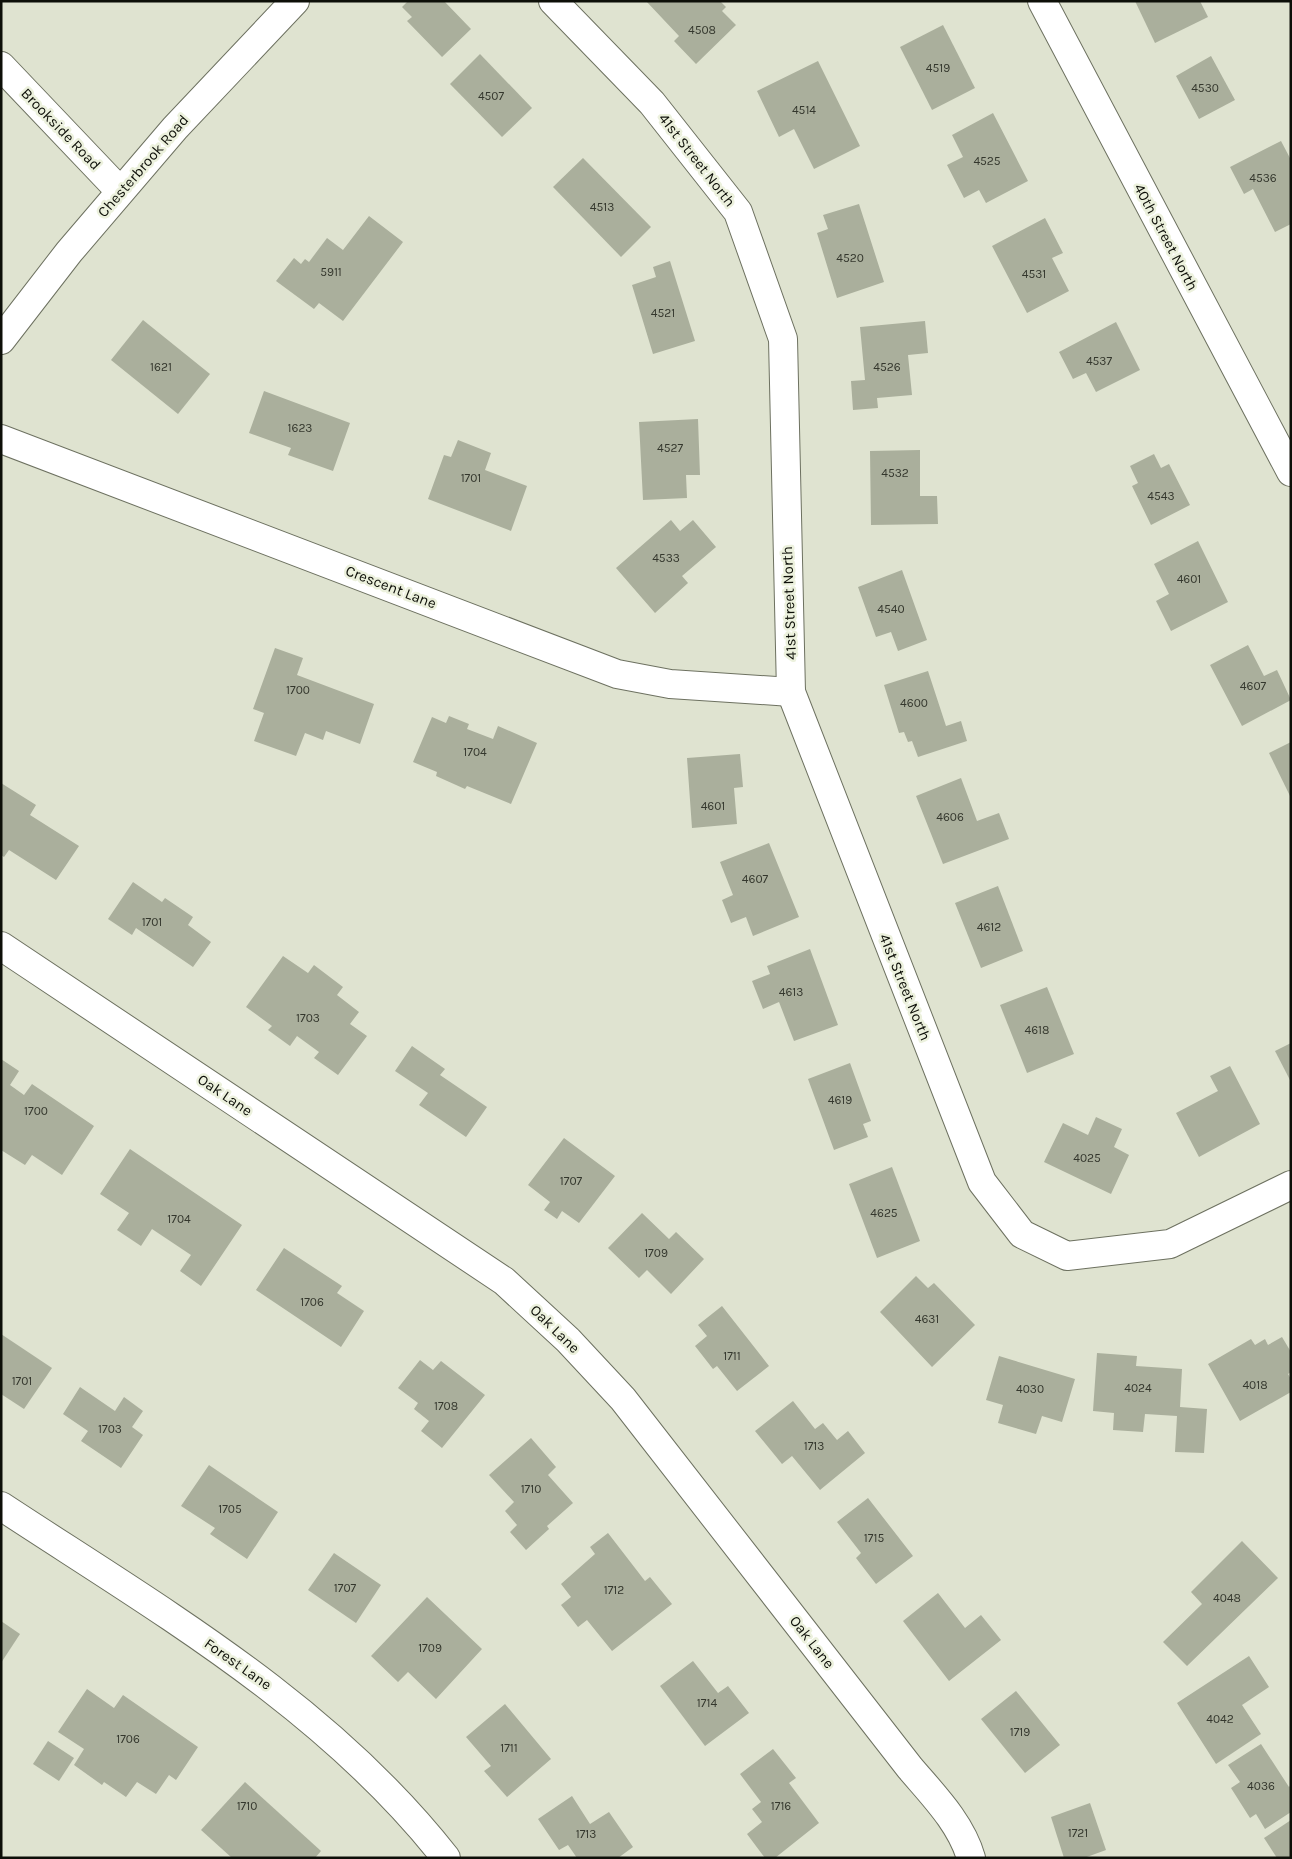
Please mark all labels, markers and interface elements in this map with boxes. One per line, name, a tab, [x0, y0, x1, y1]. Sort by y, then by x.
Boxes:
house number: 4508	[688, 23, 716, 37]
house number: 4519	[926, 61, 950, 75]
house number: 4530	[1191, 81, 1219, 95]
street label: Brookside Road	[17, 84, 105, 174]
house number: 4507	[478, 89, 504, 103]
house number: 4514	[792, 103, 816, 117]
street label: 41st Street North	[655, 110, 739, 210]
street label: Chesterbrook Road	[94, 111, 192, 221]
house number: 4525	[973, 154, 1001, 168]
house number: 4536	[1249, 171, 1277, 185]
street label: 40th Street North	[1130, 180, 1202, 294]
house number: 4513	[590, 200, 614, 214]
house number: 4520	[836, 251, 864, 265]
house number: 5911	[320, 265, 342, 279]
house number: 4531	[1022, 267, 1046, 281]
house number: 4521	[651, 306, 675, 320]
house number: 4537	[1086, 354, 1112, 368]
house number: 1621	[150, 360, 172, 374]
house number: 4526	[873, 360, 901, 374]
house number: 1623	[288, 421, 312, 435]
house number: 4527	[657, 441, 683, 455]
house number: 4532	[881, 466, 909, 480]
house number: 1701	[461, 471, 481, 485]
house number: 4543	[1147, 489, 1175, 503]
street label: 41st Street North	[778, 546, 800, 660]
house number: 4533	[652, 551, 680, 565]
street label: Crescent Lane	[343, 561, 439, 613]
house number: 4601	[1177, 572, 1201, 586]
house number: 4540	[877, 602, 905, 616]
house number: 4607	[1240, 679, 1267, 693]
house number: 1700	[286, 683, 310, 697]
house number: 4600	[900, 696, 928, 710]
house number: 1704	[463, 745, 487, 759]
house number: 4601	[701, 799, 725, 813]
house number: 4606	[936, 810, 964, 824]
house number: 4607	[742, 872, 769, 886]
house number: 1701	[142, 915, 162, 929]
house number: 4612	[977, 920, 1001, 934]
street label: 41st Street North	[875, 931, 935, 1043]
house number: 4613	[779, 985, 803, 999]
house number: 1703	[296, 1011, 320, 1025]
house number: 4618	[1025, 1023, 1049, 1037]
street label: Oak Lane	[194, 1070, 256, 1120]
house number: 4619	[828, 1093, 852, 1107]
house number: 1700	[24, 1104, 48, 1118]
house number: 4025	[1073, 1151, 1101, 1165]
house number: 1707	[560, 1174, 583, 1188]
house number: 4625	[870, 1206, 898, 1220]
house number: 1704	[167, 1212, 191, 1226]
house number: 1709	[644, 1246, 668, 1260]
house number: 1706	[300, 1295, 324, 1309]
street label: Oak Lane	[526, 1301, 584, 1357]
house number: 4631	[915, 1312, 939, 1326]
house number: 1711	[723, 1349, 741, 1363]
house number: 1701	[12, 1374, 32, 1388]
house number: 4018	[1242, 1378, 1268, 1392]
house number: 4024	[1124, 1381, 1152, 1395]
house number: 4030	[1016, 1382, 1044, 1396]
house number: 1708	[434, 1399, 458, 1413]
house number: 1703	[98, 1422, 122, 1436]
house number: 1713	[804, 1439, 824, 1453]
house number: 1710	[521, 1482, 541, 1496]
house number: 1705	[218, 1502, 242, 1516]
house number: 1715	[864, 1531, 884, 1545]
house number: 1707	[334, 1581, 357, 1595]
house number: 1712	[604, 1583, 624, 1597]
house number: 4048	[1213, 1591, 1241, 1605]
street label: Oak Lane	[786, 1612, 838, 1672]
street label: Forest Lane	[201, 1634, 275, 1694]
house number: 1709	[418, 1641, 442, 1655]
house number: 1714	[697, 1696, 717, 1710]
house number: 4042	[1206, 1712, 1234, 1726]
house number: 1719	[1010, 1725, 1030, 1739]
house number: 1706	[116, 1732, 140, 1746]
house number: 1711	[500, 1741, 518, 1755]
house number: 4036	[1247, 1779, 1275, 1793]
house number: 1710	[237, 1799, 257, 1813]
house number: 1716	[771, 1799, 791, 1813]
house number: 1721	[1068, 1826, 1088, 1840]
house number: 1713	[576, 1827, 596, 1841]

